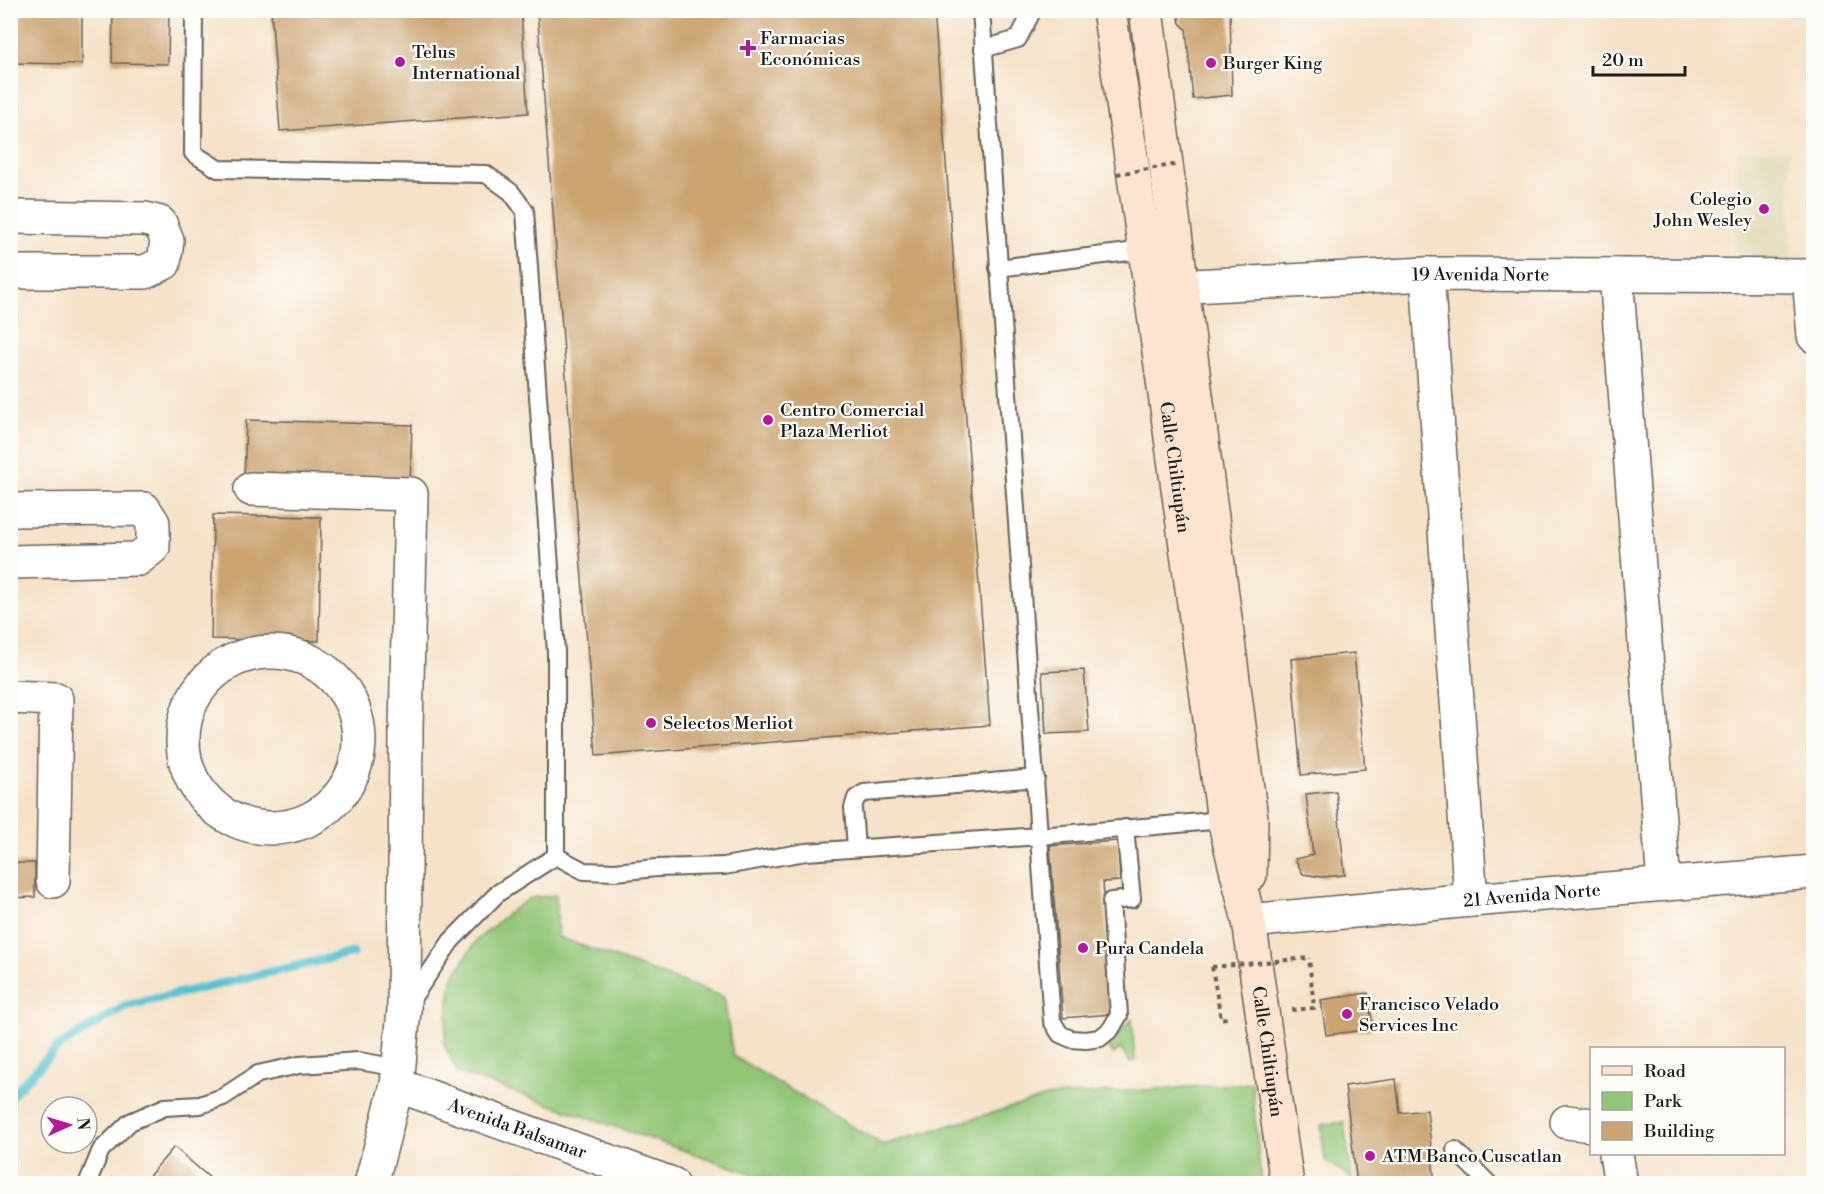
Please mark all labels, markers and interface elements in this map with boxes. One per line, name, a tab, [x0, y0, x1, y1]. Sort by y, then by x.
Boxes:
place label: Farmacias Económicas	[760, 27, 860, 71]
scale bar	[1593, 39, 1684, 77]
place label: Telus International	[412, 41, 521, 85]
marker: Farmacias Económicas	[741, 41, 755, 55]
text: 20 m	[1602, 49, 1644, 72]
place label: Burger King	[1222, 52, 1323, 75]
marker: Telus International	[393, 55, 407, 69]
marker: Burger King	[1204, 56, 1218, 70]
place label: Colegio John Wesley	[1653, 188, 1752, 232]
marker: Colegio John Wesley	[1757, 202, 1771, 216]
street label: 19 Avenida Norte	[1411, 263, 1550, 287]
place label: Centro Comercial Plaza Merliot	[780, 399, 925, 443]
street label: Calle Chiltiupán	[1154, 400, 1195, 535]
marker: Centro Comercial Plaza Merliot	[761, 413, 775, 427]
place label: Selectos Merliot	[663, 712, 795, 735]
marker: Selectos Merliot	[644, 716, 658, 730]
street label: 21 Avenida Norte	[1462, 878, 1602, 913]
place label: Pura Candela	[1095, 937, 1205, 960]
marker: Pura Candela	[1076, 941, 1090, 955]
street label: Calle Chiltiupán	[1247, 984, 1288, 1119]
place label: Francisco Velado Services Inc	[1359, 993, 1499, 1037]
marker: Francisco Velado Services Inc	[1340, 1007, 1354, 1021]
legend	[1590, 1047, 1785, 1155]
text: Road	[1644, 1060, 1687, 1083]
text: Park	[1644, 1090, 1683, 1113]
street label: Avenida Balsamar	[444, 1093, 590, 1164]
north arrow	[39, 1095, 99, 1155]
text: N	[73, 1117, 93, 1131]
text: Building	[1643, 1120, 1715, 1143]
place label: ATM Banco Cuscatlan	[1381, 1145, 1562, 1168]
marker: ATM Banco Cuscatlan	[1363, 1149, 1377, 1163]

